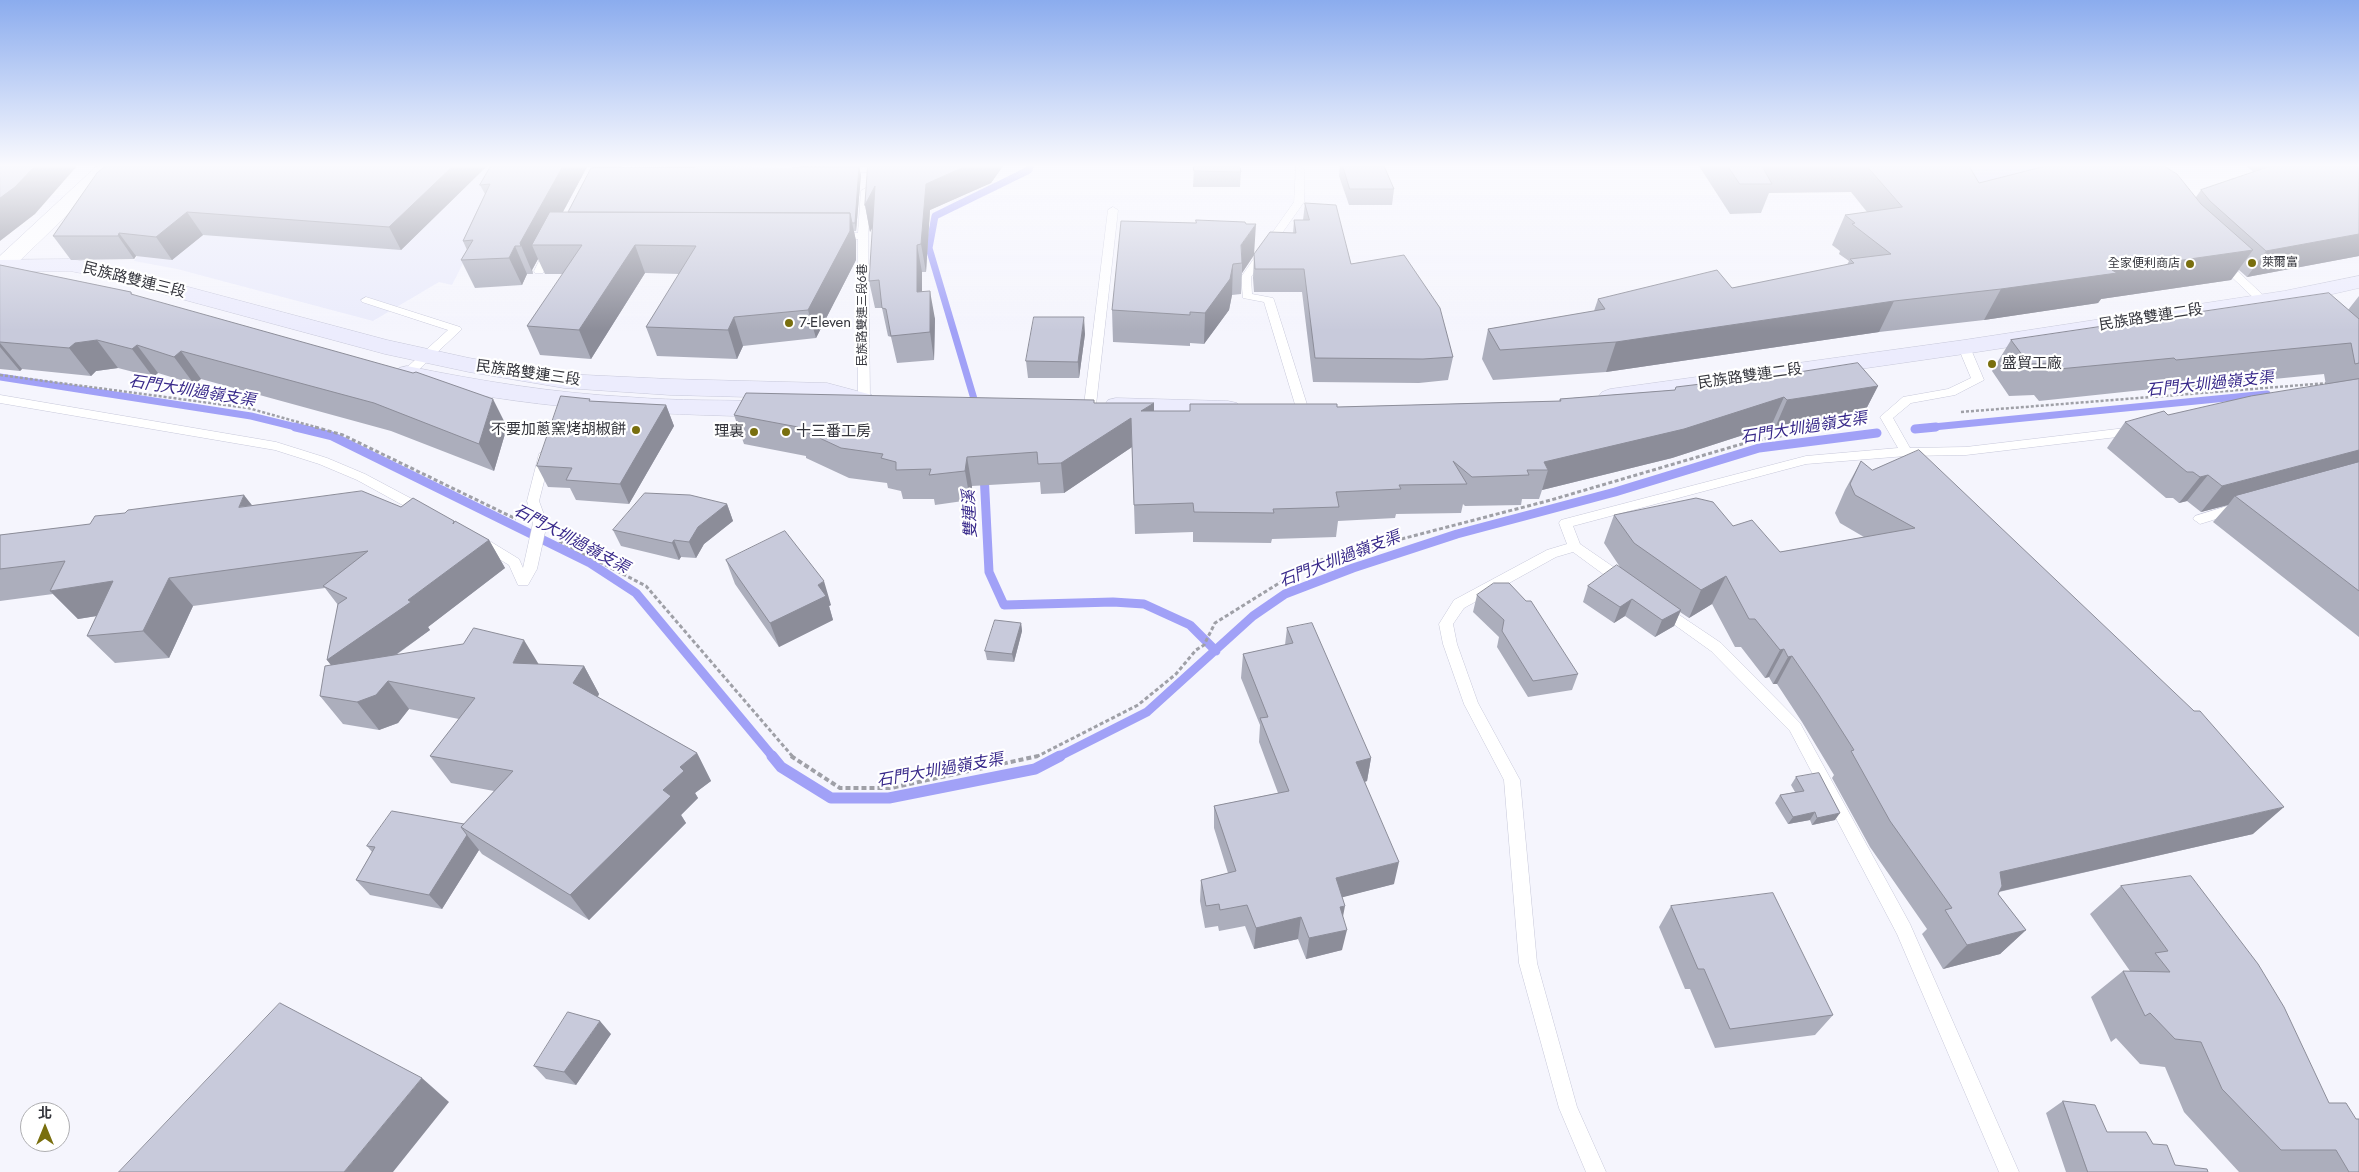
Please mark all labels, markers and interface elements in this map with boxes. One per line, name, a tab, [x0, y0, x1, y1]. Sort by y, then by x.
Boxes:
place label: 萊爾富	[2262, 256, 2298, 270]
place label: 全家便利商店	[2108, 257, 2180, 271]
marker: 萊爾富	[2246, 257, 2258, 269]
marker: 全家便利商店	[2184, 258, 2196, 270]
street label: 民族路雙連三段	[81, 260, 187, 302]
street label: 民族路雙連三段6巷	[856, 264, 870, 366]
street label: 民族路雙連二段	[2098, 301, 2204, 335]
place label: 7-Eleven	[799, 314, 851, 332]
marker: 7-Eleven	[783, 317, 795, 329]
place label: 盛貿工廠	[2002, 355, 2062, 373]
street label: 民族路雙連三段	[475, 358, 581, 390]
marker: 盛貿工廠	[1986, 358, 1998, 370]
street label: 民族路雙連二段	[1697, 361, 1803, 393]
water label: 石門大圳過嶺支渠	[2145, 369, 2275, 401]
water label: 石門大圳過嶺支渠	[127, 373, 257, 411]
water label: 石門大圳過嶺支渠	[1739, 410, 1869, 448]
place label: 不要加蔥窯烤胡椒餅	[491, 421, 626, 439]
place label: 理裏	[714, 423, 744, 441]
place label: 十三番工房	[796, 423, 871, 441]
marker: 不要加蔥窯烤胡椒餅	[630, 424, 642, 436]
marker: 理裏	[748, 426, 760, 438]
marker: 十三番工房	[780, 426, 792, 438]
water label: 雙連溪	[960, 490, 982, 538]
water label: 石門大圳過嶺支渠	[510, 501, 632, 579]
water label: 石門大圳過嶺支渠	[1277, 528, 1403, 592]
water label: 石門大圳過嶺支渠	[875, 750, 1005, 792]
north arrow	[20, 1102, 70, 1152]
text: 北	[38, 1103, 52, 1123]

